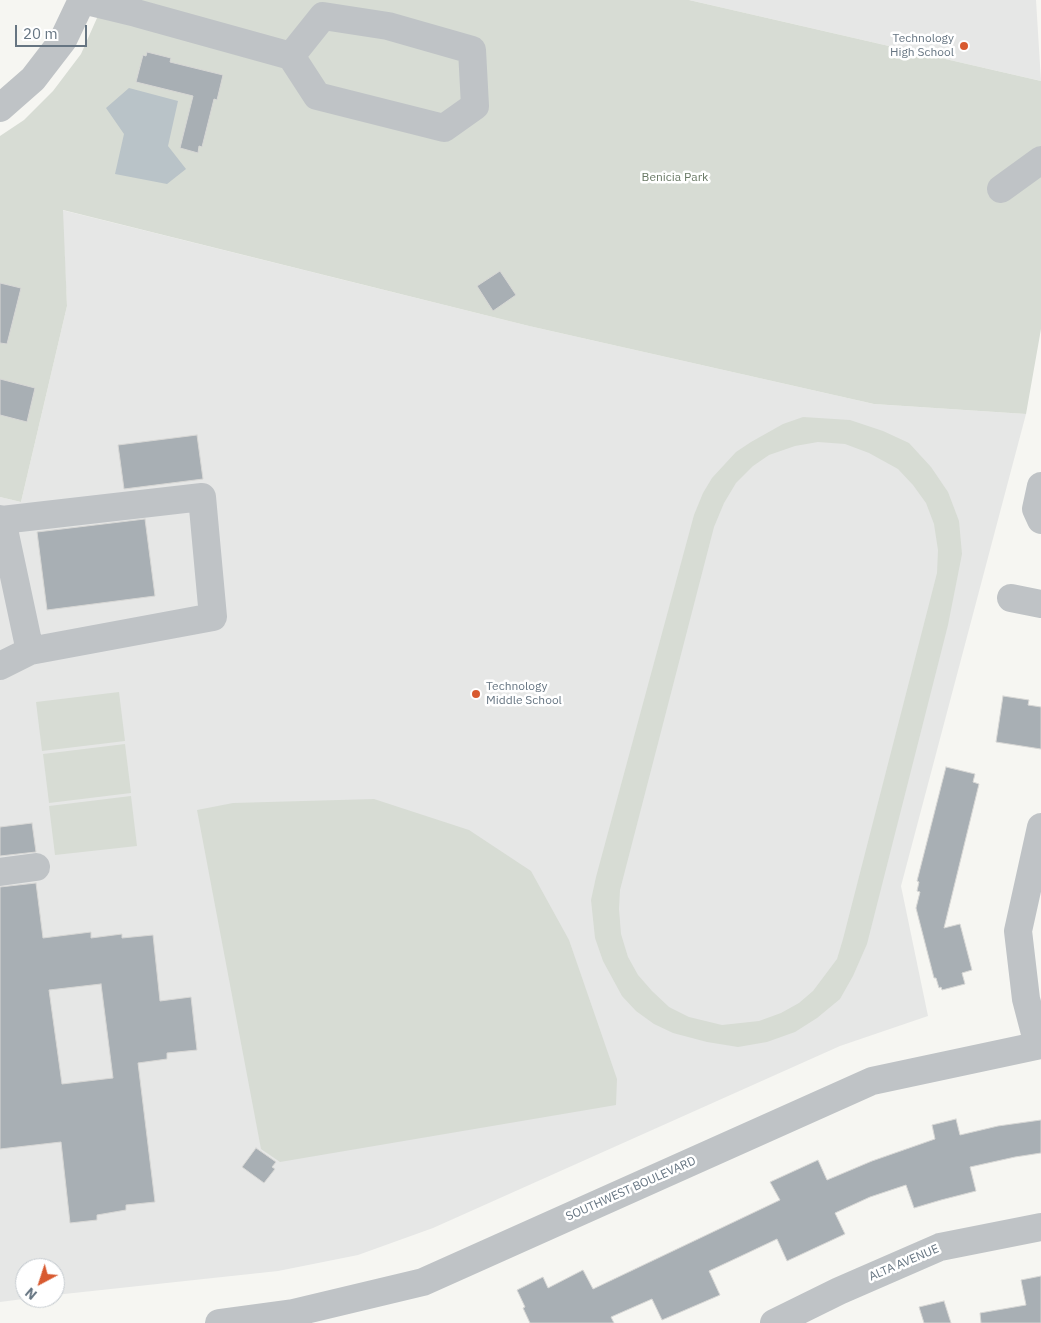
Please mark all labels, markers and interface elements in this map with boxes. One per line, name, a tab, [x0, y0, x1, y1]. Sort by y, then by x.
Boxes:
scale bar	[18, 15, 90, 47]
text: 20 m	[23, 24, 58, 43]
place label: Technology High School	[890, 32, 954, 60]
marker: Technology High School	[958, 40, 970, 52]
park label: Benicia Park	[642, 171, 708, 185]
place label: Technology Middle School	[486, 680, 562, 708]
marker: Technology Middle School	[470, 688, 482, 700]
street label: SOUTHWEST BOULEVARD	[564, 1154, 698, 1224]
street label: ALTA AVENUE	[867, 1242, 941, 1284]
north arrow	[15, 1258, 65, 1308]
text: N	[21, 1284, 41, 1304]

